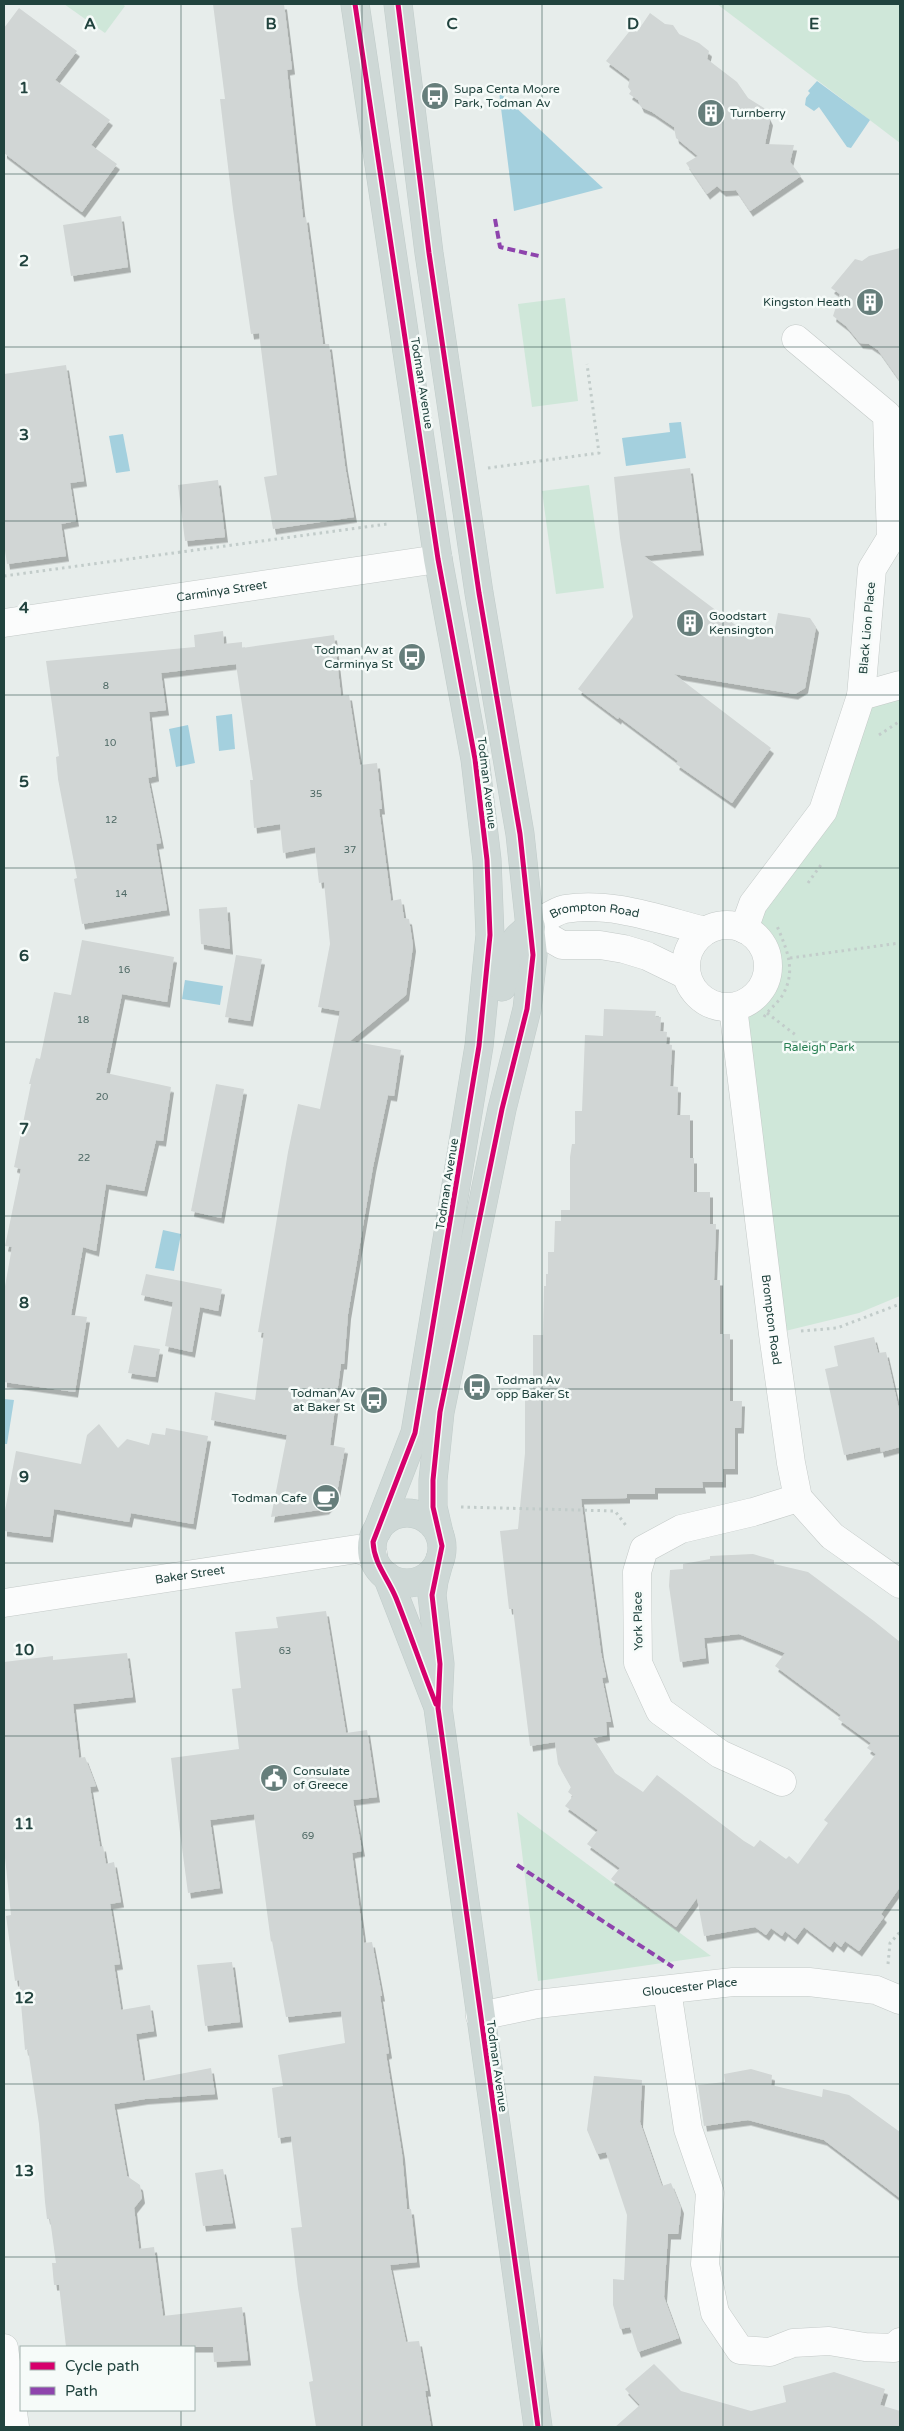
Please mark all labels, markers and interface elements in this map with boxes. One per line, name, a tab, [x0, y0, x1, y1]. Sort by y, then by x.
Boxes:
text: A	[84, 14, 96, 34]
text: B	[265, 14, 277, 34]
text: C	[446, 14, 458, 34]
text: D	[627, 14, 639, 34]
text: E	[809, 14, 819, 34]
text: 1	[19, 78, 29, 98]
bus stop icon: Supa Centa Moore Park, Todman Av	[420, 81, 450, 111]
place label: Supa Centa Moore Park, Todman Av	[454, 82, 560, 110]
building icon: Turnberry	[696, 98, 726, 128]
place label: Turnberry	[730, 106, 786, 120]
text: 2	[19, 251, 29, 271]
building icon: Kingston Heath	[855, 287, 885, 317]
place label: Kingston Heath	[763, 295, 851, 309]
street label: Todman Avenue	[408, 336, 436, 430]
text: 3	[19, 425, 29, 445]
street label: Carminya Street	[175, 577, 268, 605]
street label: Black Lion Place	[856, 581, 878, 675]
text: 4	[19, 598, 29, 618]
building icon: Goodstart Kensington	[675, 608, 705, 638]
place label: Goodstart Kensington	[709, 609, 774, 637]
bus stop icon: Todman Av at Carminya St	[397, 642, 427, 672]
place label: Todman Av at Carminya St	[314, 643, 393, 671]
house number: 8	[103, 680, 109, 692]
street label: Todman Avenue	[474, 736, 500, 830]
house number: 10	[104, 737, 116, 749]
text: 5	[19, 772, 29, 792]
house number: 35	[310, 788, 322, 800]
house number: 12	[105, 814, 117, 826]
house number: 37	[344, 844, 356, 856]
house number: 14	[115, 888, 127, 900]
street label: Brompton Road	[547, 900, 641, 921]
text: 6	[19, 946, 29, 966]
house number: 16	[118, 964, 130, 976]
house number: 18	[77, 1014, 89, 1026]
park label: Raleigh Park	[783, 1040, 855, 1054]
house number: 20	[96, 1091, 108, 1103]
text: 7	[19, 1119, 29, 1139]
street label: Todman Avenue	[433, 1137, 461, 1231]
house number: 22	[78, 1152, 90, 1164]
street label: Brompton Road	[759, 1274, 784, 1366]
text: 8	[19, 1293, 29, 1313]
bus stop icon: Todman Av opp Baker St	[462, 1372, 492, 1402]
place label: Todman Av opp Baker St	[496, 1373, 570, 1401]
bus stop icon: Todman Av at Baker St	[359, 1385, 389, 1415]
place label: Todman Av at Baker St	[291, 1386, 356, 1414]
text: 9	[19, 1467, 29, 1487]
cafe icon: Todman Cafe	[311, 1483, 341, 1513]
place label: Todman Cafe	[231, 1491, 307, 1505]
street label: Baker Street	[154, 1562, 226, 1587]
street label: York Place	[630, 1591, 646, 1651]
text: 10	[14, 1640, 34, 1660]
house number: 63	[279, 1645, 291, 1657]
public building icon: Consulate of Greece	[259, 1763, 289, 1793]
place label: Consulate of Greece	[293, 1764, 350, 1792]
text: 11	[14, 1814, 34, 1834]
house number: 69	[302, 1830, 314, 1842]
street label: Gloucester Place	[642, 1975, 737, 1999]
text: 12	[14, 1988, 34, 2008]
street label: Todman Avenue	[484, 2019, 510, 2113]
text: 13	[14, 2161, 34, 2181]
legend	[20, 2346, 195, 2411]
text: Cycle path	[65, 2357, 139, 2375]
text: Path	[65, 2382, 98, 2400]

